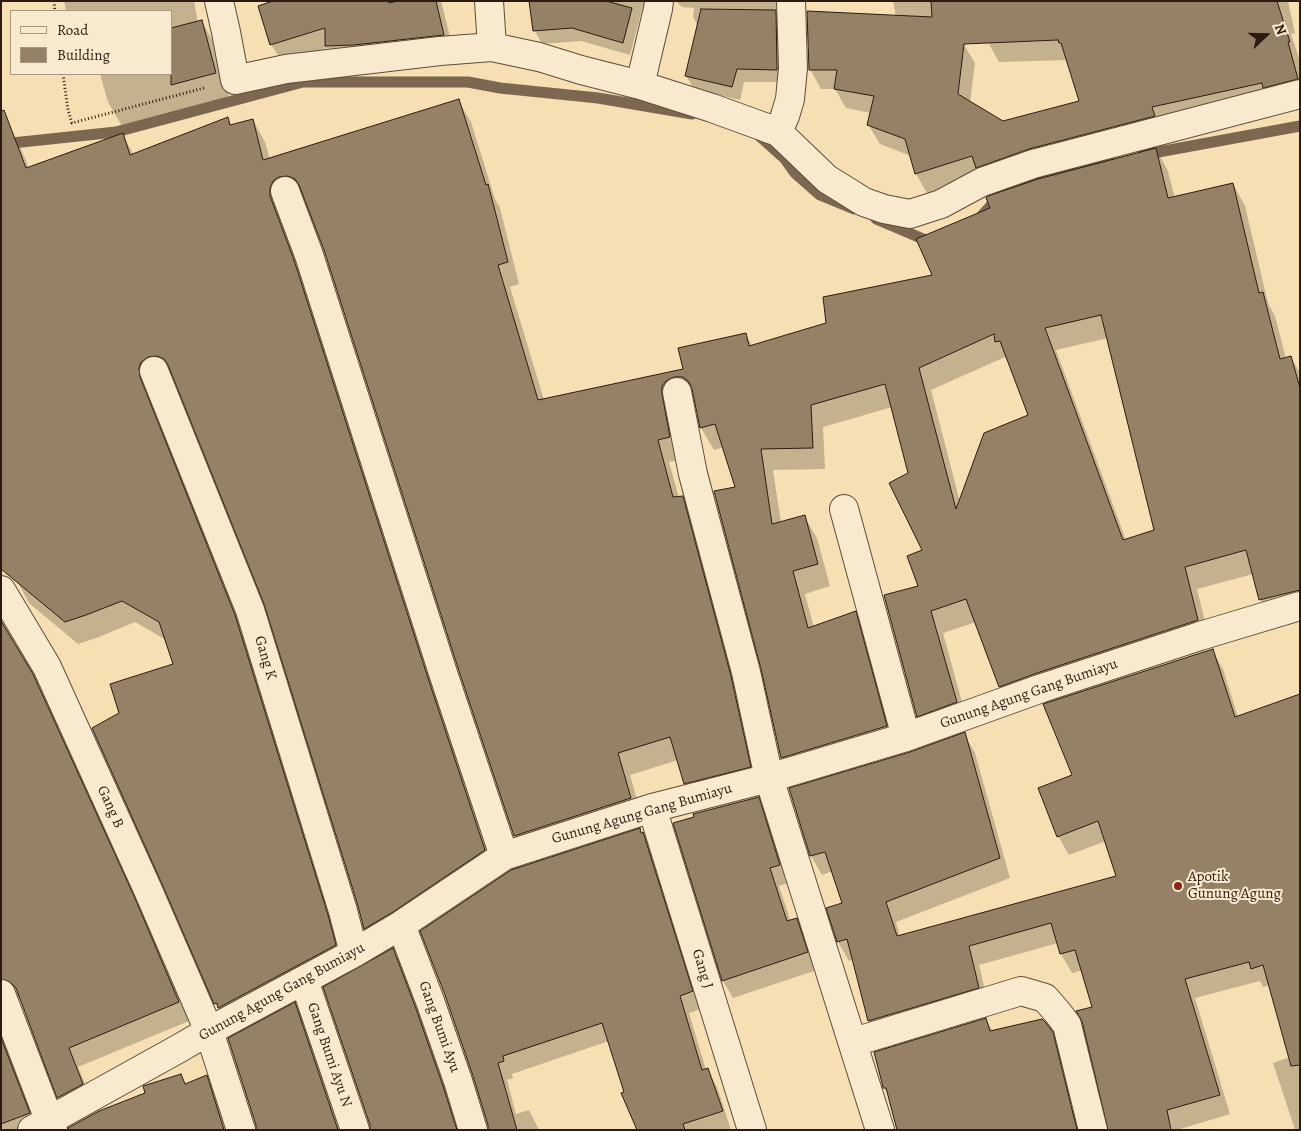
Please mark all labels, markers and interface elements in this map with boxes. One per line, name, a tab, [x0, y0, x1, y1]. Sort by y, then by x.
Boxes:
legend	[10, 10, 172, 75]
north arrow	[1241, 10, 1291, 60]
text: Road	[57, 20, 88, 40]
text: N	[1270, 21, 1291, 38]
text: Building	[57, 45, 110, 65]
street label: Gang K	[250, 634, 280, 682]
street label: Gunung Agung Gang Bumiayu	[938, 655, 1120, 733]
street label: Gunung Agung Gang Bumiayu	[550, 780, 734, 848]
street label: Gang B	[93, 783, 127, 831]
place label: Apotik Gunung Agung	[1188, 868, 1281, 903]
marker: Apotik Gunung Agung	[1172, 880, 1184, 892]
street label: Gunung Agung Gang Bumiayu	[196, 939, 368, 1045]
street label: Gang J	[687, 947, 717, 991]
street label: Gang Bumi Ayu	[414, 979, 464, 1075]
street label: Gang Bumi Ayu N	[303, 1000, 355, 1110]

